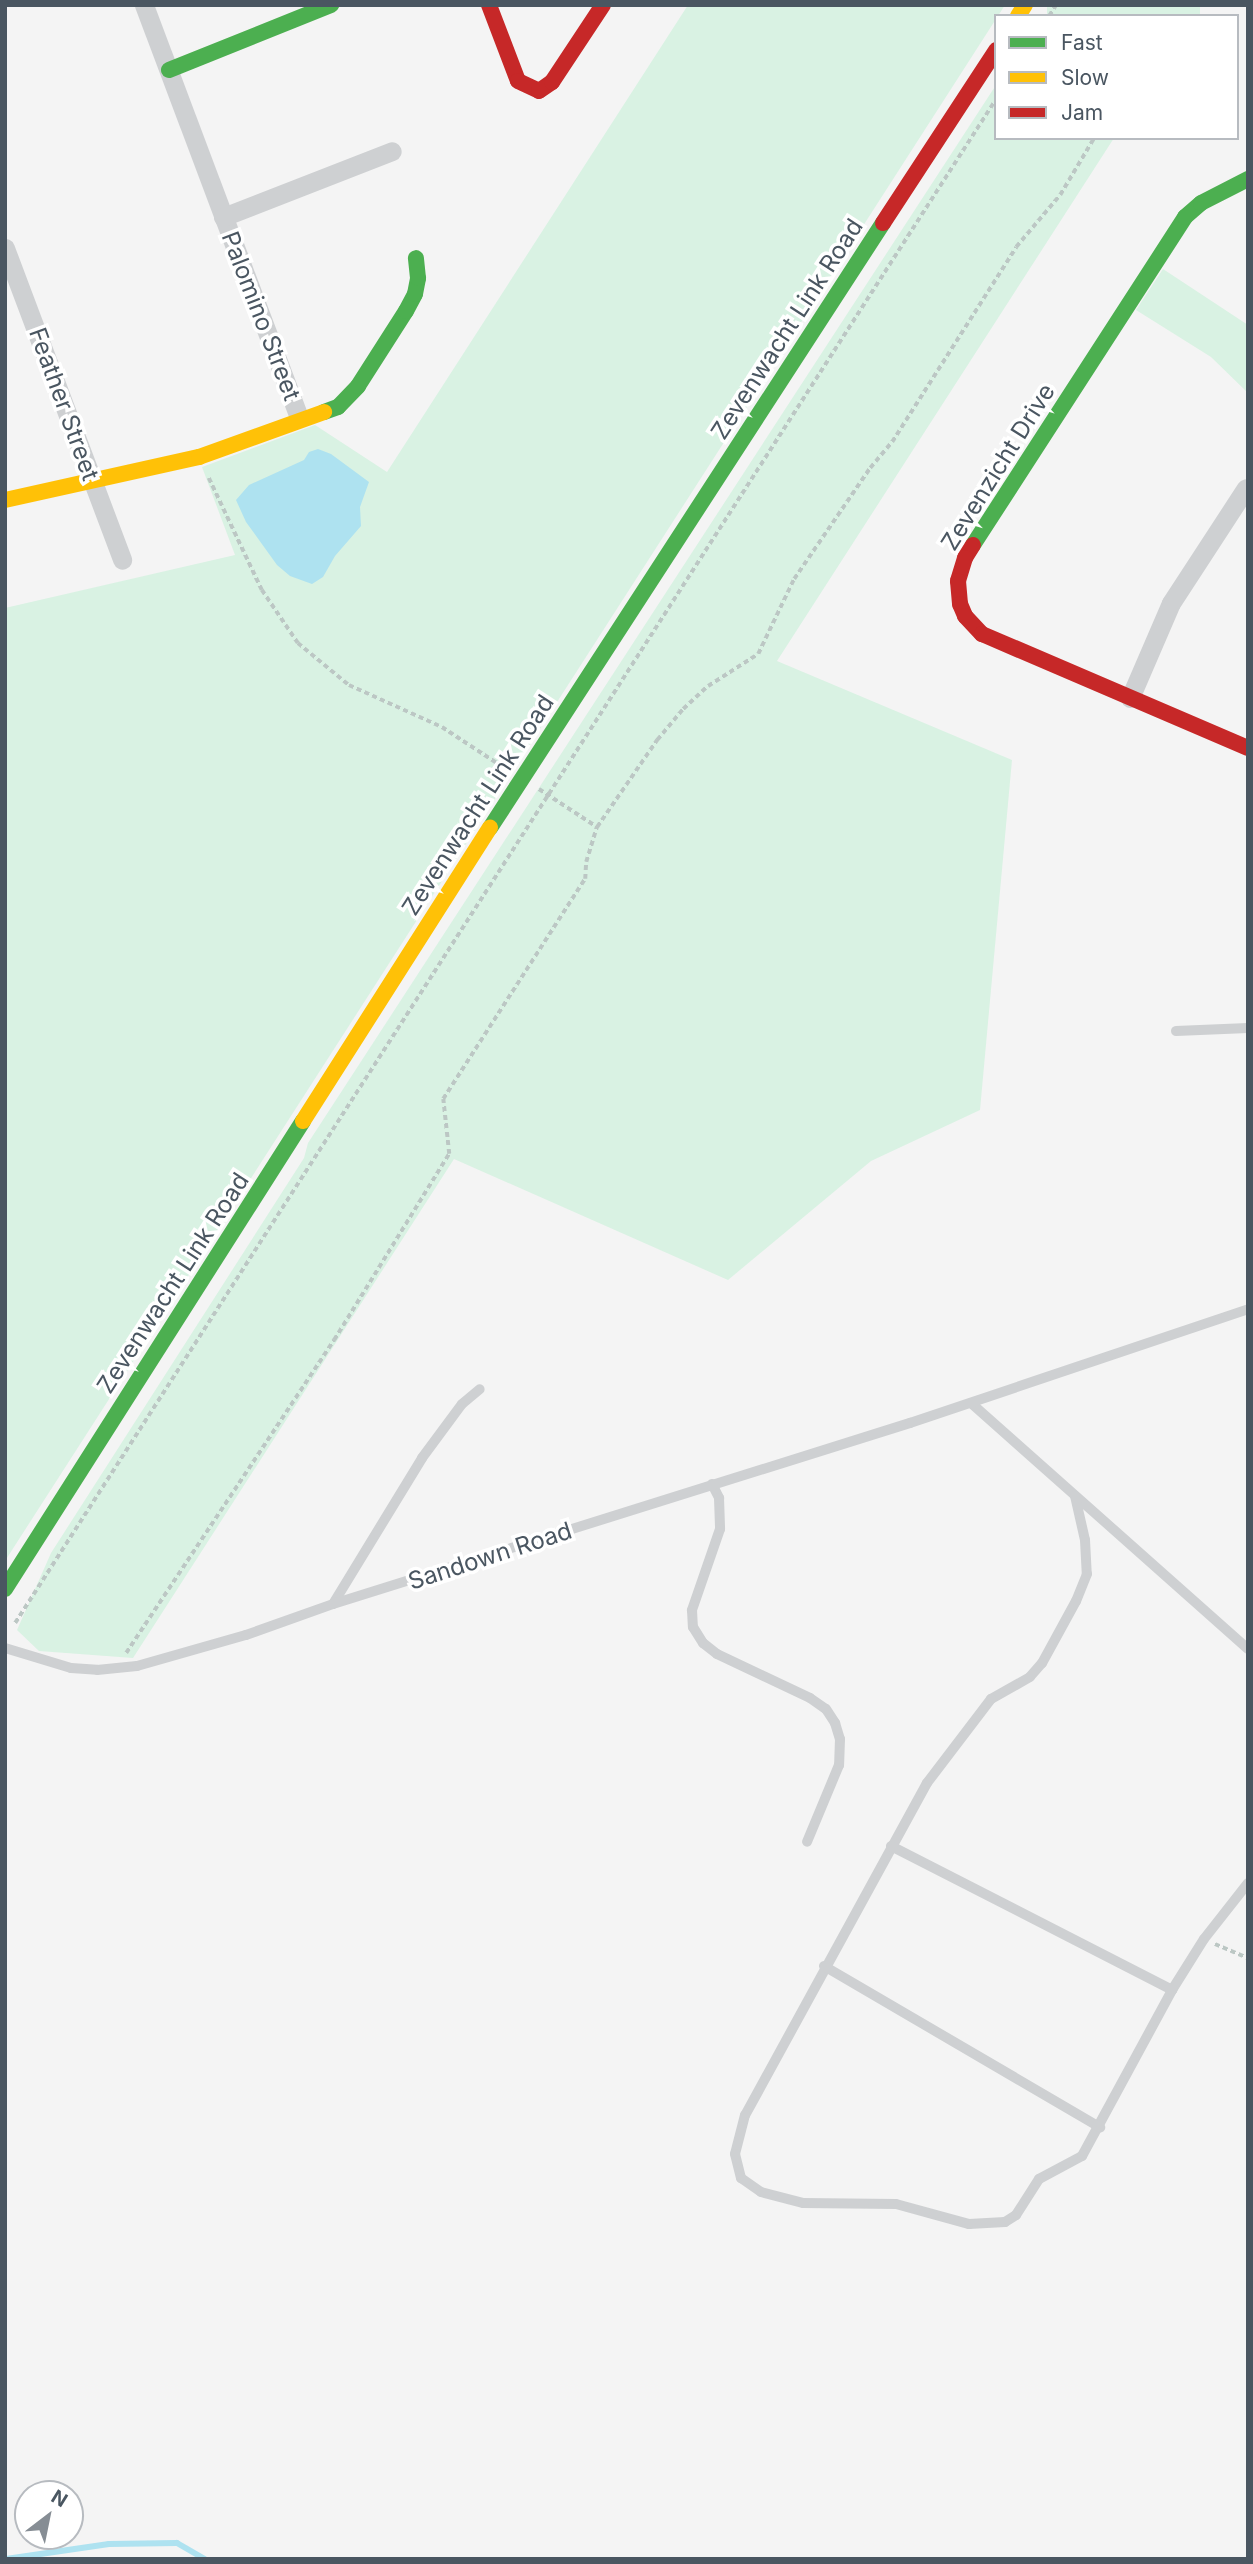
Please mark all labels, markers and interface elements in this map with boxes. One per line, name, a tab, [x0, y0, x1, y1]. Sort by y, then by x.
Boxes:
legend	[994, 14, 1239, 140]
text: Fast	[1061, 30, 1103, 55]
text: Slow	[1061, 65, 1109, 90]
text: Jam	[1061, 100, 1103, 125]
street label: Zevenwacht Link Road	[705, 213, 869, 445]
street label: Palomino Street	[216, 227, 306, 405]
street label: Feather Street	[23, 324, 105, 484]
street label: Zevenzicht Drive	[935, 378, 1061, 556]
street label: Zevenwacht Link Road	[396, 689, 560, 921]
street label: Zevenwacht Link Road	[91, 1167, 255, 1399]
street label: Sandown Road	[405, 1516, 575, 1596]
north arrow	[14, 2480, 84, 2550]
text: N	[47, 2485, 72, 2512]

